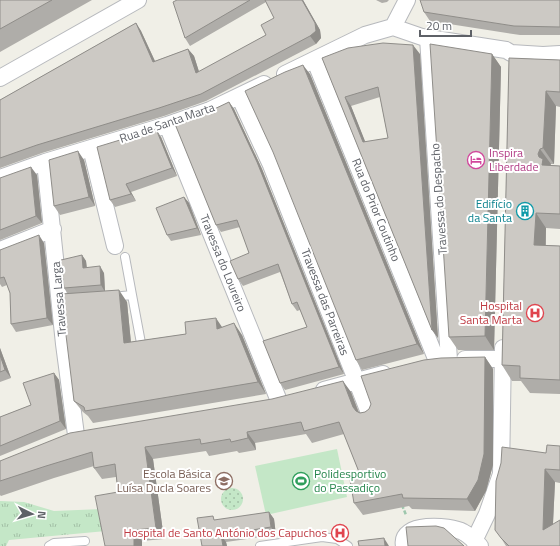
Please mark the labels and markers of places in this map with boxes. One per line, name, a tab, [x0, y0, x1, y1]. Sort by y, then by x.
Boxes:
place label: Inspira Liberdade	[489, 143, 539, 176]
hotel icon: Inspira Liberdade	[466, 150, 486, 170]
place label: Edifício da Santa	[468, 194, 512, 227]
building icon: Edifício da Santa	[515, 201, 535, 221]
place label: Hospital Santa Marta	[460, 296, 522, 329]
hospital icon: Hospital Santa Marta	[525, 303, 545, 323]
place label: Escola Básica Luísa Ducla Soares	[117, 464, 211, 497]
place label: Polidesportivo do Passadiço	[314, 464, 386, 497]
school or university icon: Escola Básica Luísa Ducla Soares	[214, 471, 234, 491]
sports icon: Polidesportivo do Passadiço	[291, 471, 311, 491]
place label: Hospital de Santo António dos Capuchos	[123, 523, 327, 542]
hospital icon: Hospital de Santo António dos Capuchos	[330, 523, 350, 543]

